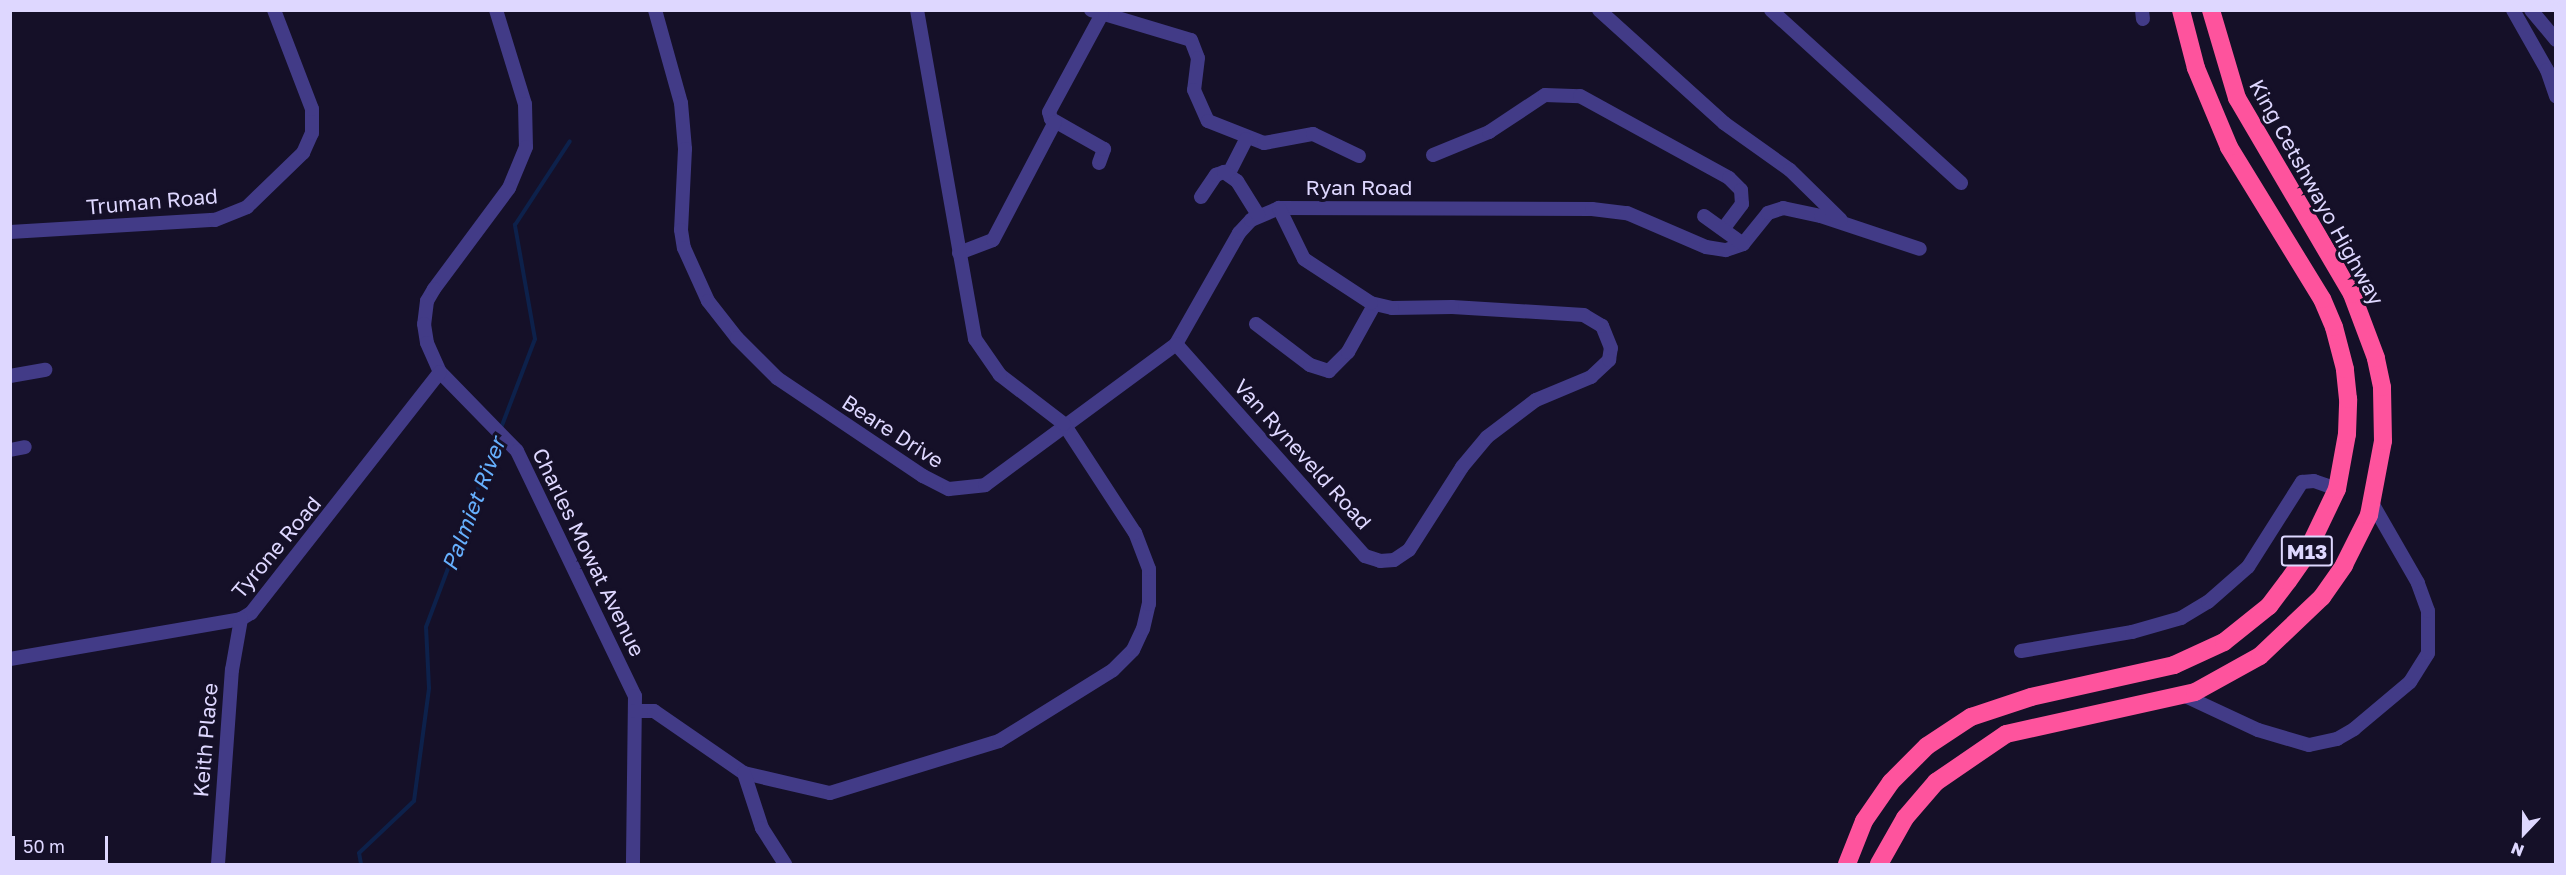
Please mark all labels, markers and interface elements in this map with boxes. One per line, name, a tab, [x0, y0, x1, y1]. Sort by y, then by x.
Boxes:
street label: King Cetshwayo Highway	[2244, 75, 2390, 309]
street label: Ryan Road	[1306, 174, 1412, 200]
street label: Truman Road	[85, 183, 219, 219]
street label: Van Ryneveld Road	[1229, 374, 1377, 534]
street label: Beare Drive	[838, 389, 948, 473]
water label: Palmiet River	[436, 434, 510, 574]
street label: Charles Mowat Avenue	[528, 444, 650, 660]
street label: Tyrone Road	[226, 491, 326, 603]
road number: M13	[2280, 534, 2334, 568]
street label: Keith Place	[187, 682, 223, 798]
north arrow	[2494, 803, 2554, 863]
scale bar	[15, 824, 111, 862]
text: 50 m	[23, 835, 65, 857]
text: N	[2508, 838, 2527, 861]

